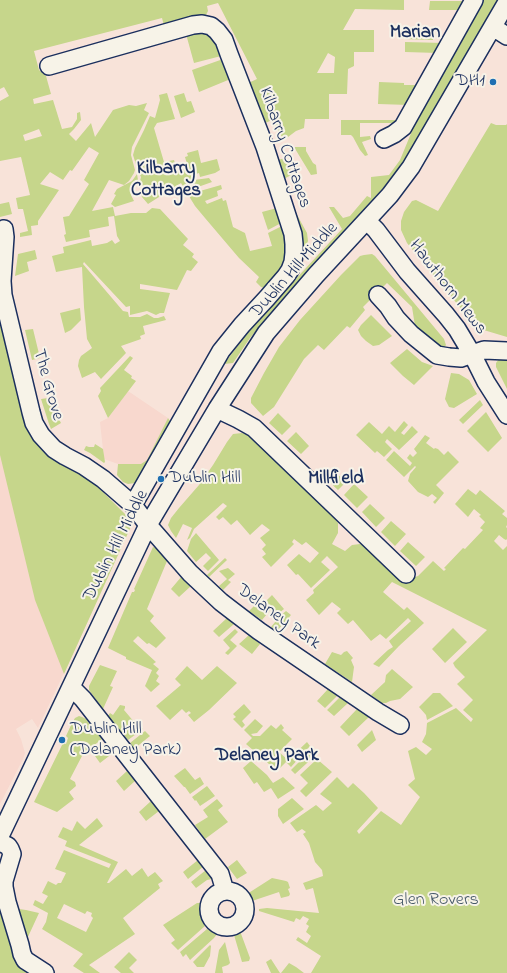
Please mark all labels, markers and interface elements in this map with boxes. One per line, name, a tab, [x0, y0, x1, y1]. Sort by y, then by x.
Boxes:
district label: Marian	[390, 23, 440, 45]
place label: DH1	[456, 71, 485, 93]
marker: DH1	[488, 77, 498, 87]
street label: Kilbarry Cottages	[253, 85, 315, 211]
district label: Kilbarry Cottages	[131, 159, 201, 203]
street label: Dublin Hill Middle	[246, 219, 344, 323]
street label: Hawthorn Mews	[403, 236, 491, 340]
street label: The Grove	[27, 347, 67, 423]
place label: Dublin Hill	[169, 468, 241, 490]
district label: Millfield	[308, 469, 364, 491]
marker: Dublin Hill	[156, 474, 166, 484]
street label: Dublin Hill Middle	[80, 487, 154, 605]
street label: Delaney Park	[232, 580, 324, 656]
place label: Dublin Hill (Delaney Park)	[70, 719, 181, 762]
marker: Dublin Hill (Delaney Park)	[57, 735, 67, 745]
district label: Delaney Park	[215, 746, 319, 768]
park label: Glen Rovers	[393, 890, 479, 912]

